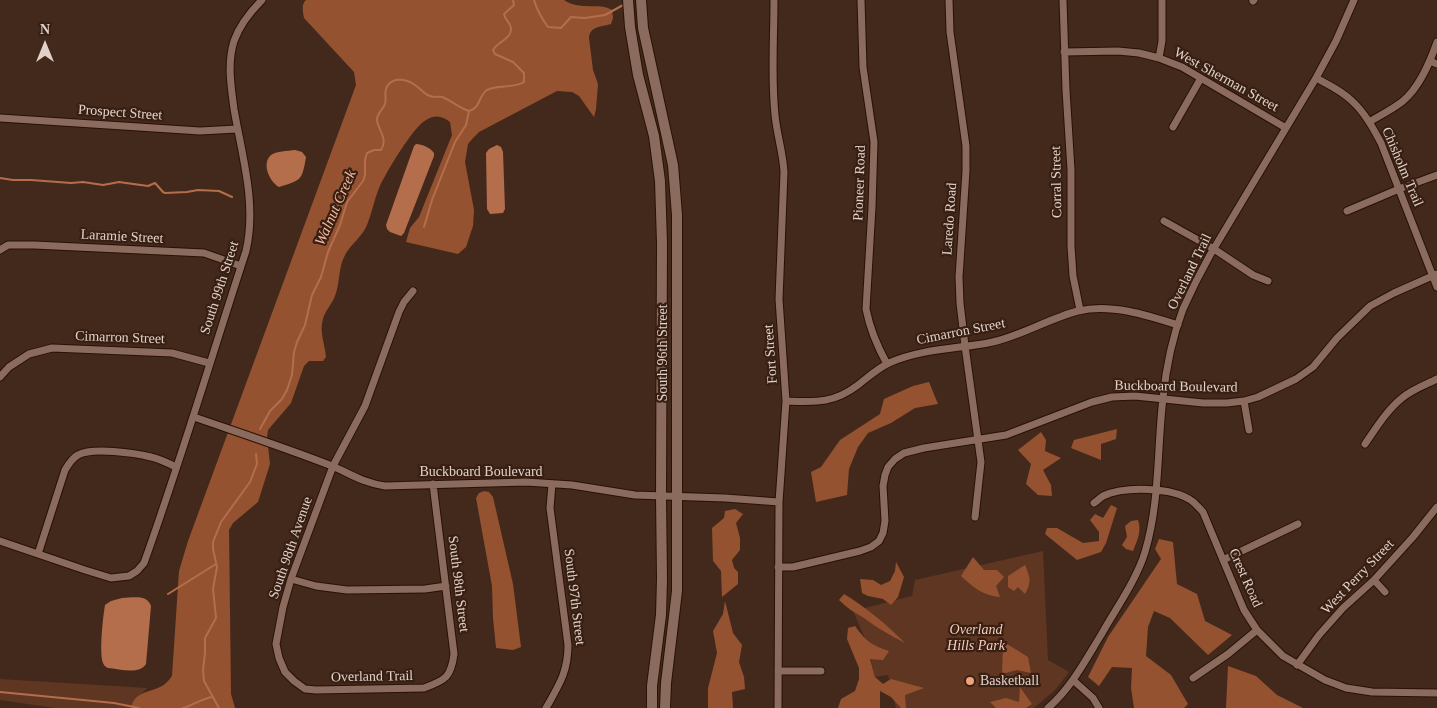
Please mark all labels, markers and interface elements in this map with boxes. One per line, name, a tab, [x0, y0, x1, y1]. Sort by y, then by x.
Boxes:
north arrow	[20, 20, 70, 70]
text: N	[40, 22, 50, 37]
street label: West Sherman Street	[1171, 44, 1281, 116]
street label: Prospect Street	[77, 102, 163, 124]
street label: Chisholm Trail	[1378, 125, 1426, 209]
street label: Pioneer Road	[850, 145, 870, 221]
street label: Corral Street	[1048, 146, 1066, 218]
water label: Walnut Creek	[311, 167, 361, 249]
street label: Laredo Road	[939, 182, 961, 256]
street label: Laramie Street	[80, 226, 164, 248]
street label: Overland Trail	[1164, 231, 1216, 313]
street label: South 99th Street	[197, 239, 243, 337]
street label: South 96th Street	[655, 304, 671, 402]
street label: Cimarron Street	[915, 315, 1007, 349]
street label: Fort Street	[761, 324, 781, 384]
street label: Cimarron Street	[75, 328, 165, 348]
street label: Buckboard Boulevard	[1114, 378, 1238, 396]
street label: Buckboard Boulevard	[419, 464, 543, 480]
street label: South 98th Avenue	[266, 495, 316, 601]
street label: South 98th Street	[444, 535, 472, 633]
street label: West Perry Street	[1318, 536, 1398, 618]
street label: Crest Road	[1225, 546, 1265, 610]
street label: South 97th Street	[560, 548, 588, 646]
park label: Overland Hills Park	[947, 622, 1005, 654]
street label: Overland Trail	[331, 668, 413, 686]
place label: Basketball	[980, 673, 1039, 689]
marker: Basketball	[964, 675, 976, 687]

